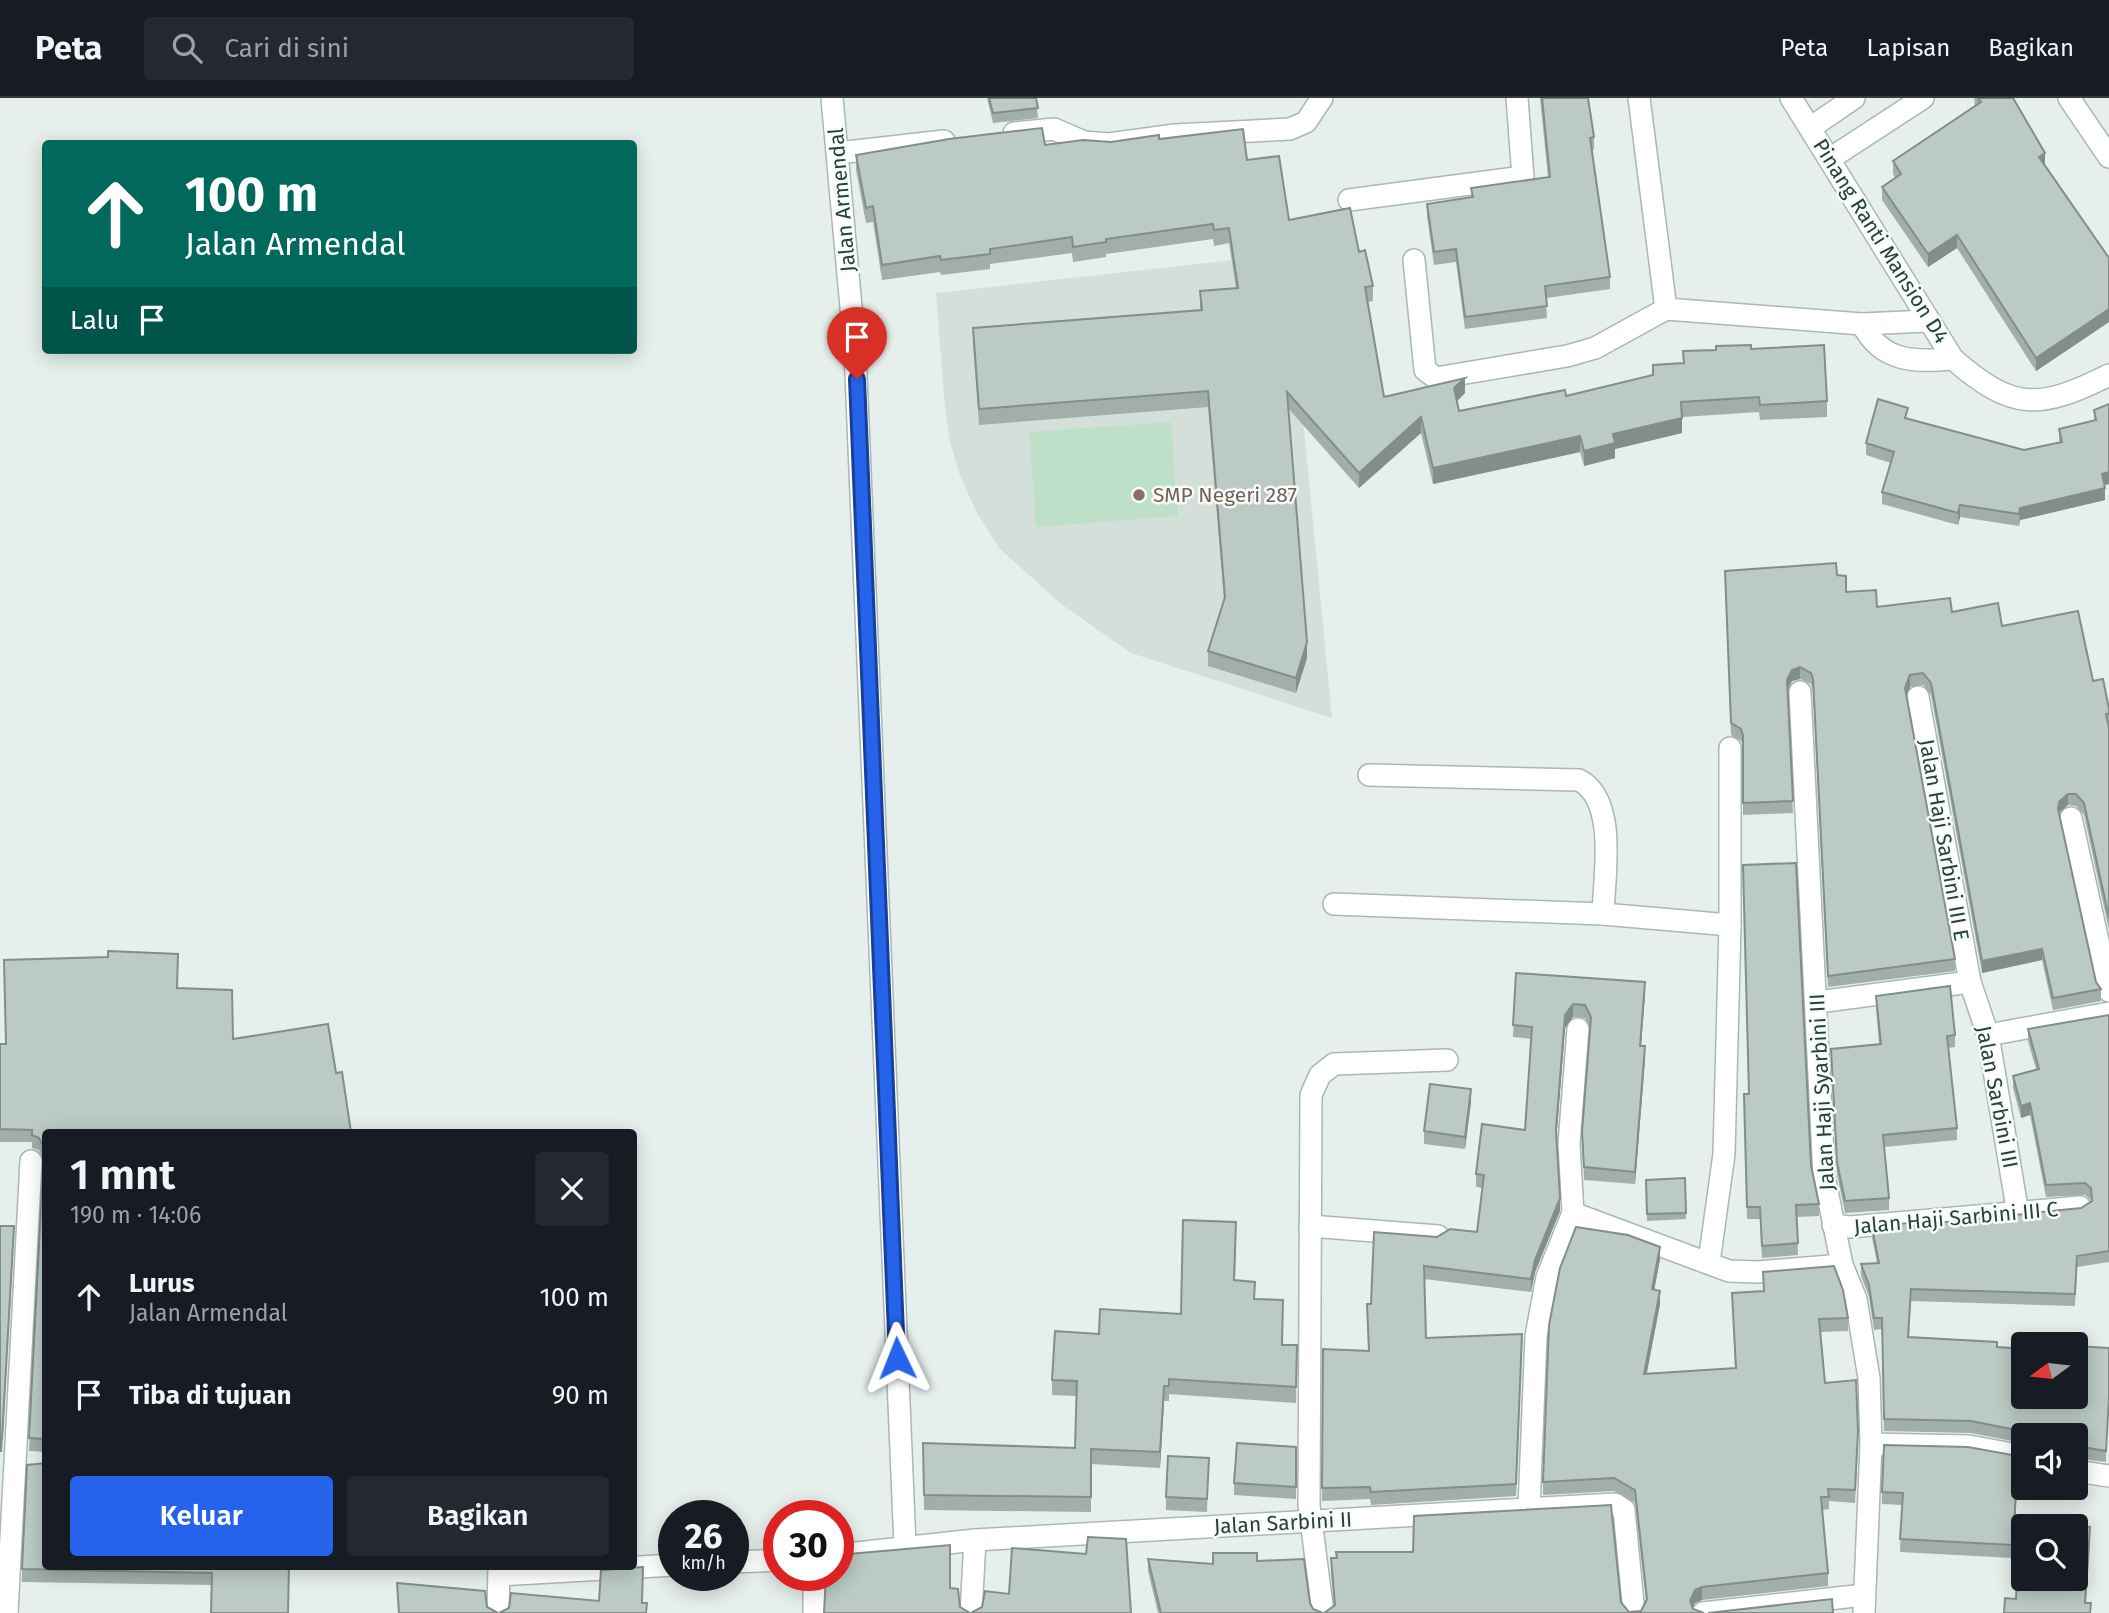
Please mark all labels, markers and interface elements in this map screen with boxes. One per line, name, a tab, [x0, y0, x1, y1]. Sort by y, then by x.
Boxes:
search box	[144, 17, 634, 80]
text: Peta	[35, 28, 102, 68]
icon: search	[168, 29, 206, 67]
text: Cari di sini	[224, 33, 349, 64]
text: Peta	[1781, 34, 1828, 62]
text: Lapisan	[1866, 34, 1950, 62]
text: Bagikan	[1988, 34, 2074, 62]
street label: Jalan Armendal	[823, 127, 861, 273]
street label: Pinang Ranti Mansion D4	[1807, 134, 1955, 348]
text: 100 m	[185, 165, 318, 224]
icon: ahead	[70, 168, 161, 259]
text: Jalan Armendal	[185, 225, 406, 263]
icon: arrive	[133, 301, 171, 339]
text: Lalu	[70, 305, 119, 336]
pin	[827, 307, 887, 379]
icon: arrive	[838, 318, 876, 356]
place label: SMP Negeri 287	[1153, 482, 1297, 508]
marker: SMP Negeri 287	[1131, 487, 1147, 503]
street label: Jalan Haji Sarbini III E	[1913, 737, 1975, 943]
street label: Jalan Haji Syarbini III	[1804, 993, 1840, 1191]
street label: Jalan Sarbini III	[1970, 1023, 2024, 1171]
text: 1 mnt	[70, 1150, 175, 1200]
button: close	[535, 1152, 609, 1226]
street label: Jalan Haji Sarbini III C	[1853, 1196, 2059, 1240]
text: 190 m · 14:06	[70, 1201, 201, 1229]
text: Lurus	[129, 1268, 195, 1299]
icon: ahead	[70, 1278, 108, 1316]
text: 100 m	[540, 1282, 609, 1313]
text: Jalan Armendal	[129, 1299, 288, 1327]
position arrow	[860, 1321, 934, 1395]
north arrow	[2011, 1332, 2088, 1409]
map controls	[2011, 1332, 2088, 1591]
icon: arrive	[70, 1376, 108, 1414]
text: Tiba di tujuan	[129, 1380, 291, 1411]
text: 90 m	[552, 1380, 609, 1411]
button: sound	[2011, 1423, 2088, 1500]
button: Keluar	[70, 1476, 333, 1556]
button: Bagikan	[347, 1476, 609, 1556]
speed limit sign: 30	[763, 1500, 854, 1591]
street label: Jalan Sarbini II	[1213, 1506, 1353, 1540]
button: search	[2011, 1514, 2088, 1591]
text: 26	[685, 1515, 722, 1557]
text: km/h	[681, 1552, 726, 1574]

